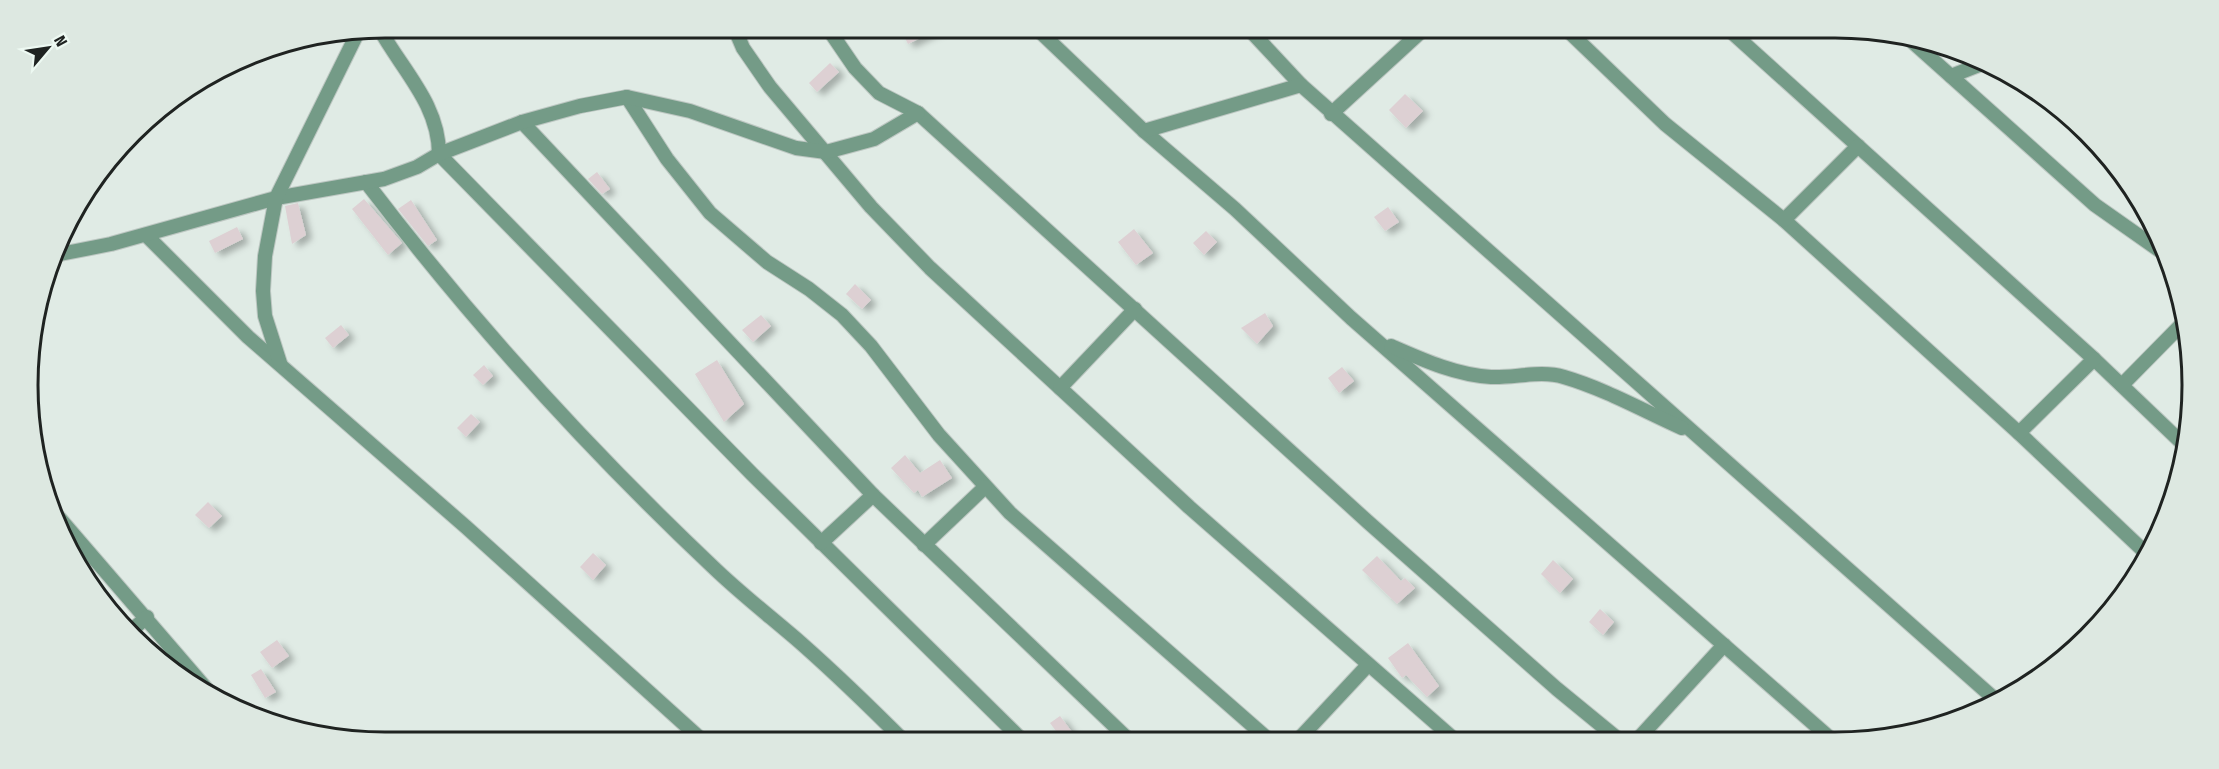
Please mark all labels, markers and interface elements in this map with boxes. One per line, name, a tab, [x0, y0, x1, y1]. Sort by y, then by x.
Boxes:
north arrow	[18, 18, 78, 78]
text: N	[50, 32, 71, 50]

